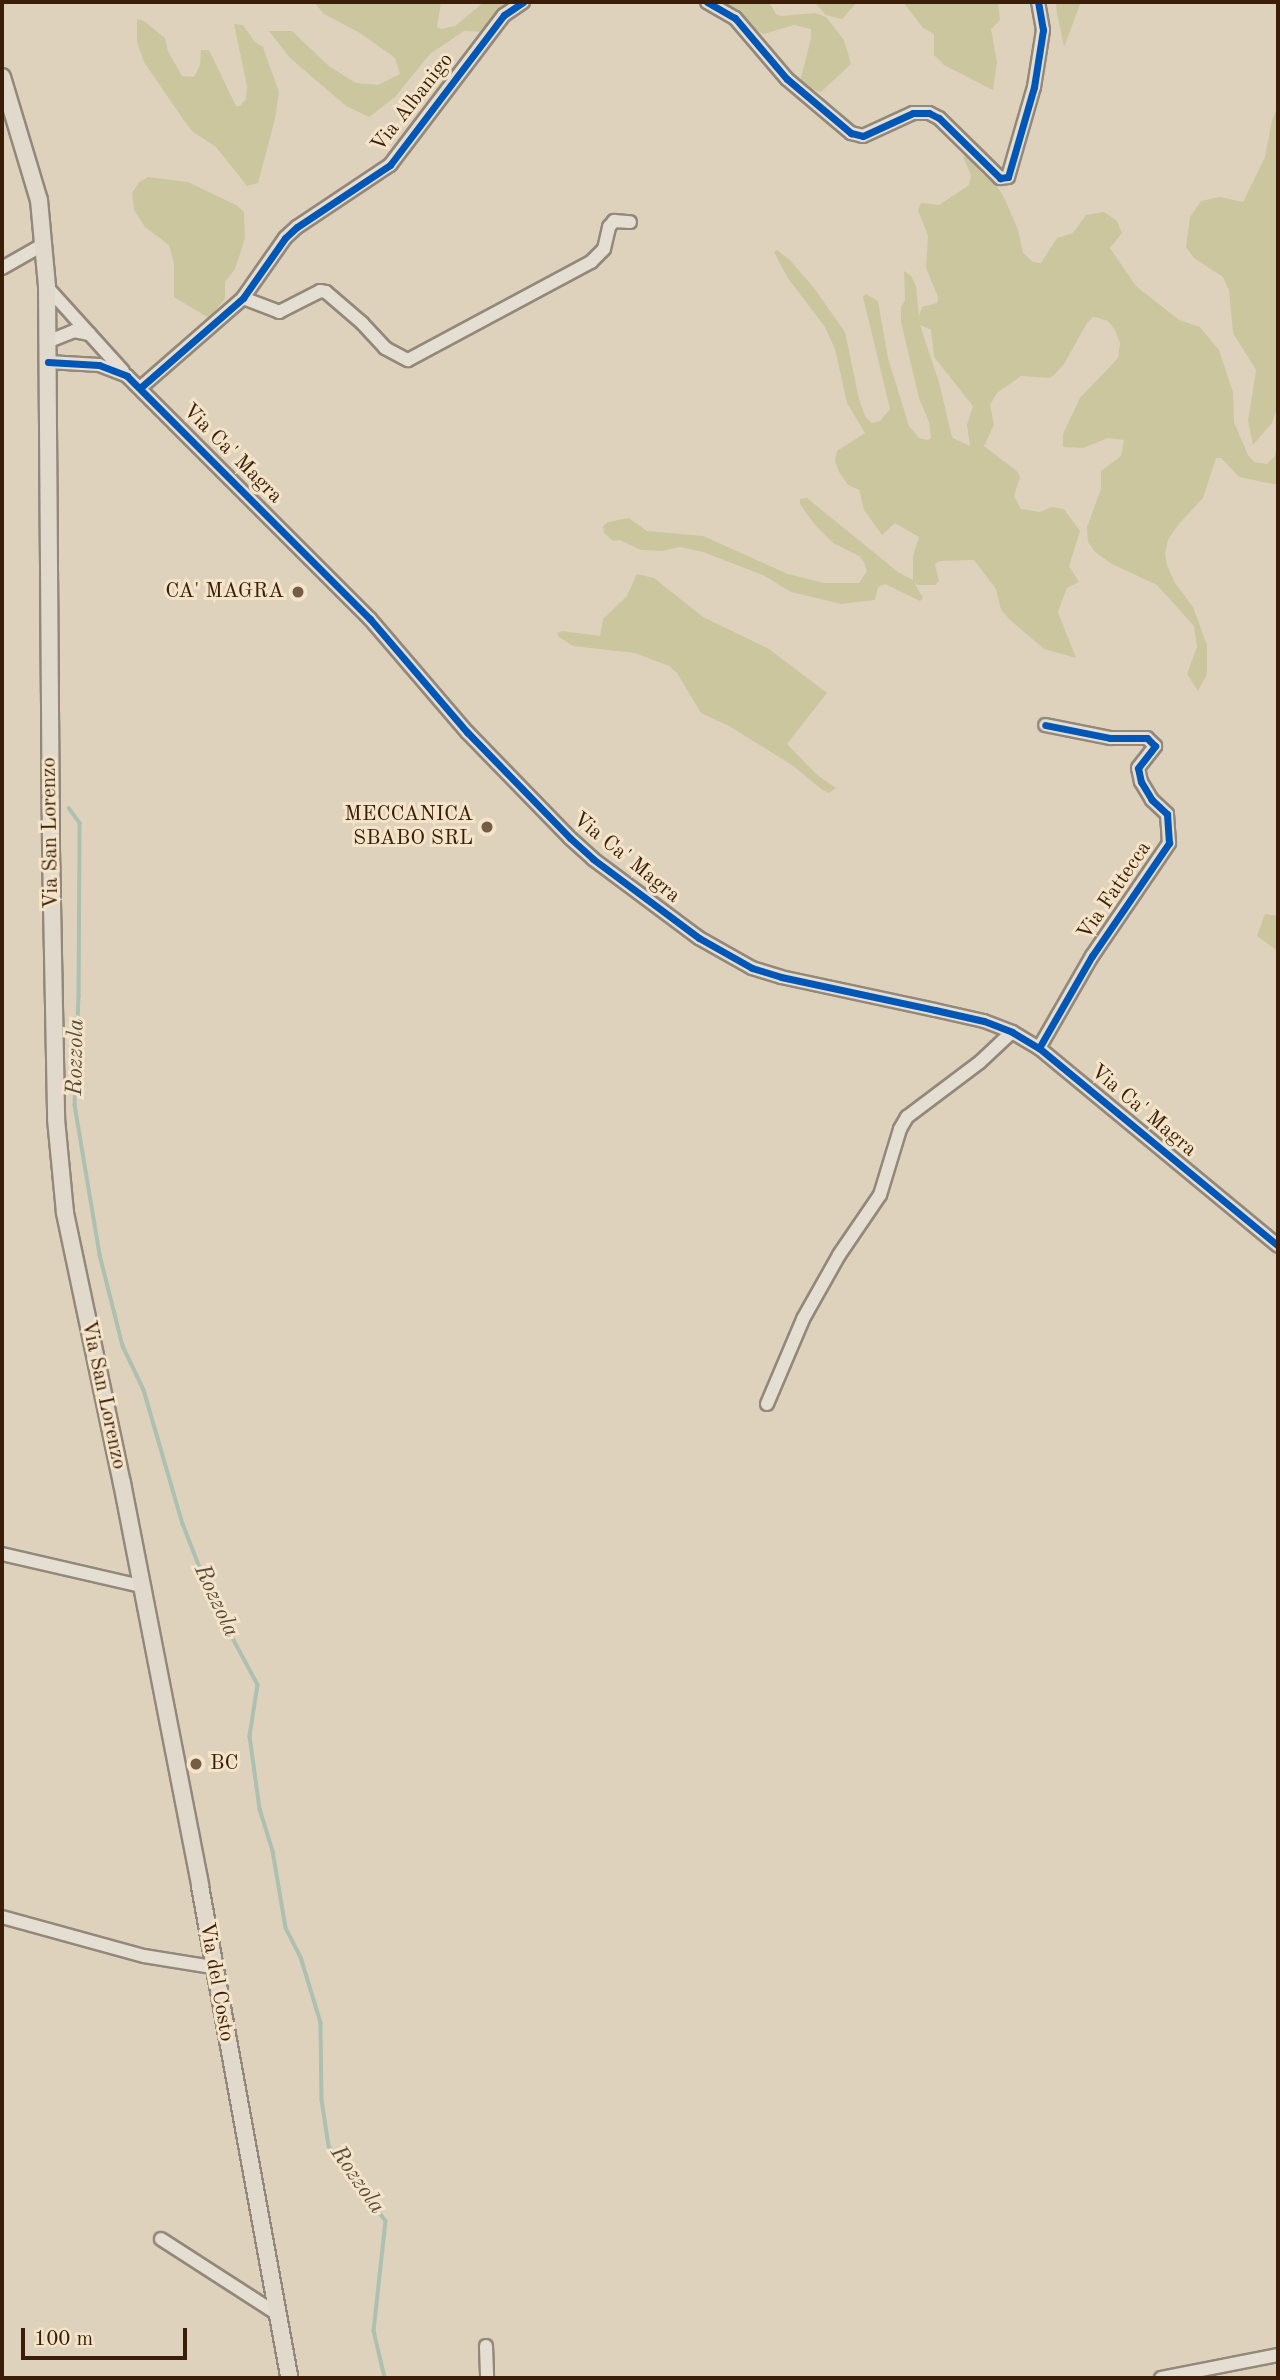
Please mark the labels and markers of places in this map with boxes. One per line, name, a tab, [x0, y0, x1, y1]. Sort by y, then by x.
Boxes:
place label: CA' MAGRA	[165, 579, 284, 605]
marker: CA' MAGRA	[290, 584, 306, 600]
place label: MECCANICA SBABO SRL	[344, 802, 473, 852]
marker: MECCANICA SBABO SRL	[479, 819, 495, 835]
place label: BC	[210, 1751, 239, 1777]
marker: BC	[188, 1756, 204, 1772]

